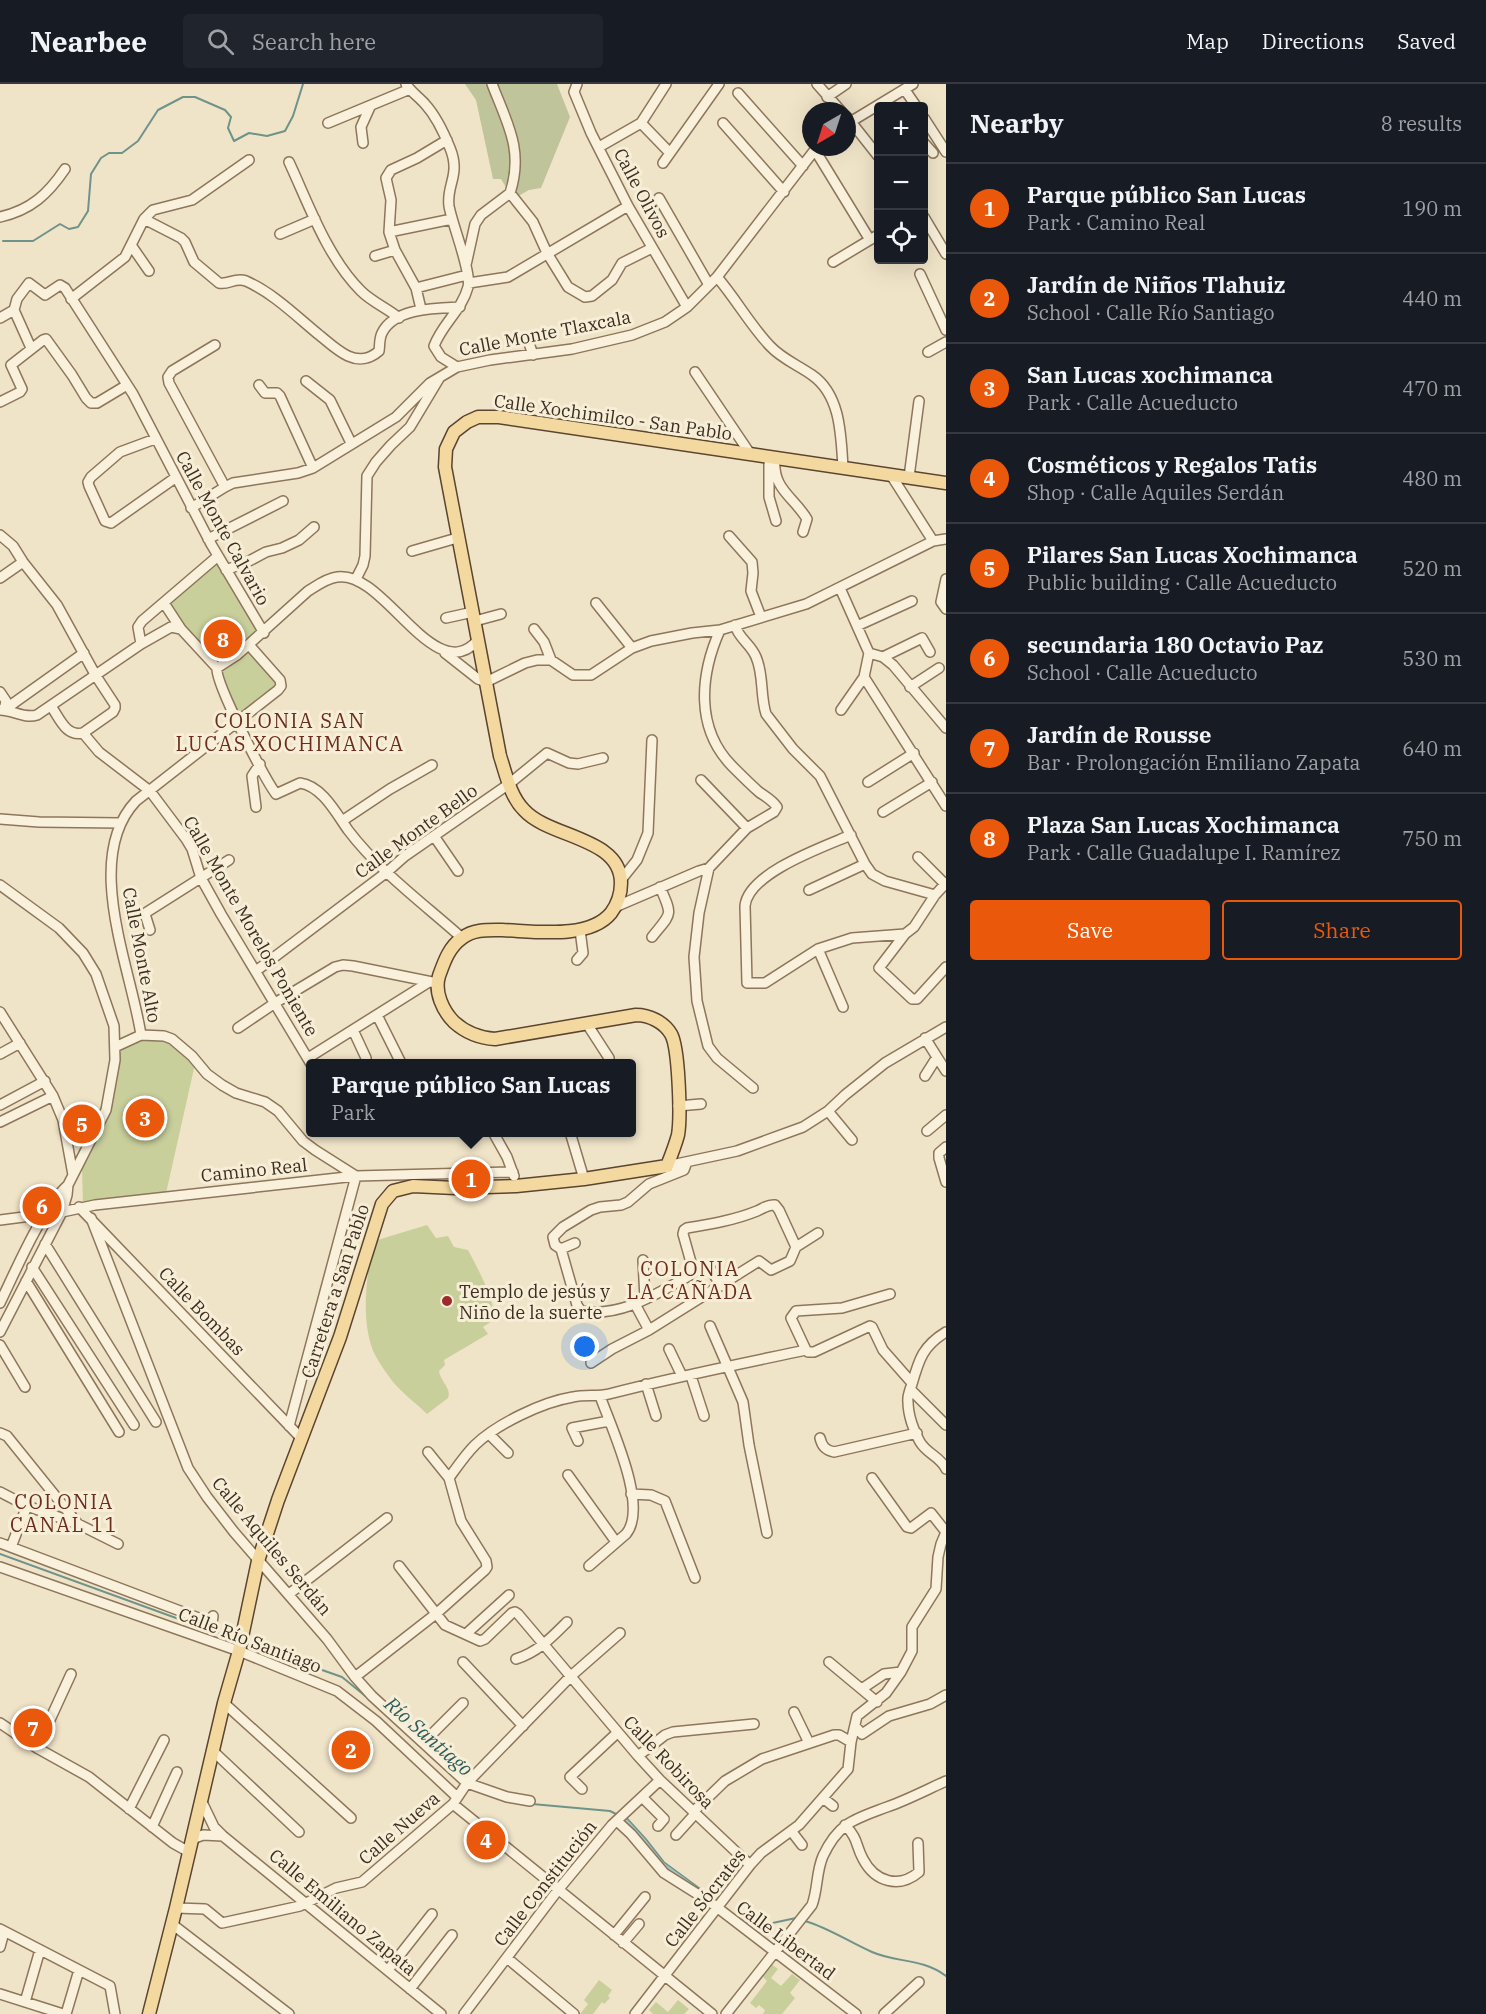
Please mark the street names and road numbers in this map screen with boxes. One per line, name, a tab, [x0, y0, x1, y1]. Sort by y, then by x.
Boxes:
street label: Calle Olivos	[609, 144, 675, 242]
street label: Calle Monte Tlaxcala	[457, 305, 633, 361]
street label: Calle Xochimilco - San Pablo	[492, 389, 734, 445]
street label: Calle Monte Calvario	[171, 447, 275, 609]
street label: Calle Monte Bello	[350, 779, 482, 883]
street label: Calle Monte Morelos Poniente	[178, 812, 324, 1040]
street label: Calle Monte Alto	[118, 885, 166, 1025]
street label: Camino Real	[200, 1153, 308, 1187]
street label: Carretera a San Pablo	[296, 1201, 374, 1381]
street label: Calle Bombas	[154, 1262, 250, 1360]
street label: Calle Aquiles Serdán	[207, 1472, 337, 1620]
street label: Calle Río Santiago	[175, 1602, 325, 1678]
street label: Calle Robirosa	[619, 1710, 719, 1814]
street label: Calle Nueva	[354, 1786, 444, 1869]
street label: Calle Constitución	[489, 1815, 601, 1951]
street label: Calle Emiliano Zapata	[265, 1844, 422, 1980]
street label: Calle Sócrates	[659, 1844, 751, 1952]
street label: Calle Libertad	[732, 1895, 840, 1985]

